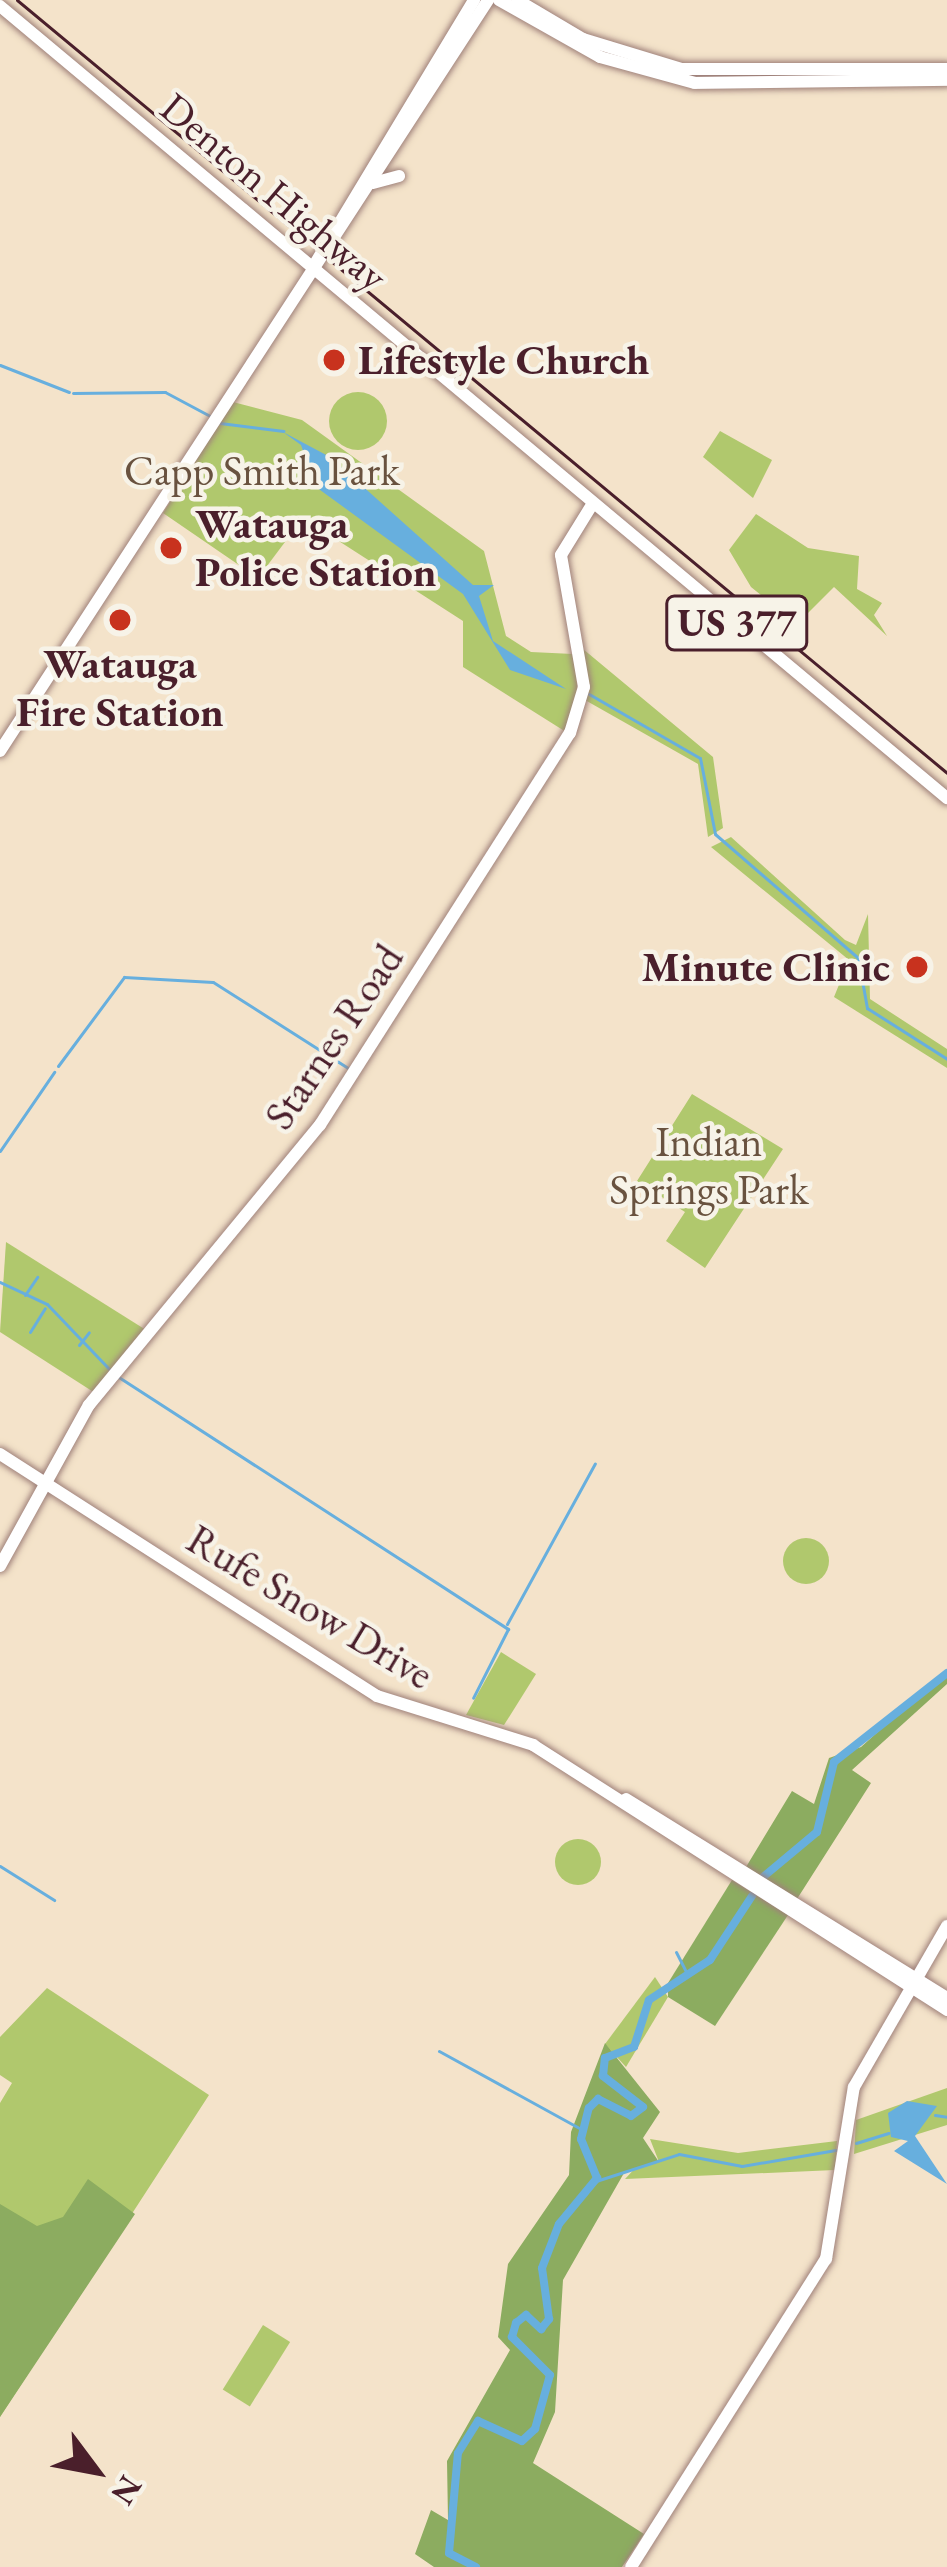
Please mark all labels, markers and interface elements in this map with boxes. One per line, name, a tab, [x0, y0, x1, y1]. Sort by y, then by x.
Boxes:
street label: Denton Highway	[150, 82, 398, 302]
place label: Lifestyle Church	[358, 335, 649, 385]
marker: Lifestyle Church	[321, 347, 347, 373]
park label: Capp Smith Park	[124, 446, 400, 496]
place label: Watauga Police Station	[195, 499, 437, 598]
marker: Watauga Police Station	[158, 535, 184, 561]
road number: US 377	[665, 590, 809, 656]
marker: Watauga Fire Station	[107, 607, 133, 633]
place label: Watauga Fire Station	[16, 639, 224, 738]
street label: Starnes Road	[254, 935, 414, 1139]
place label: Minute Clinic	[641, 942, 890, 992]
marker: Minute Clinic	[901, 951, 933, 983]
park label: Indian Springs Park	[609, 1117, 809, 1216]
street label: Rufe Snow Drive	[178, 1514, 442, 1700]
north arrow	[36, 2411, 156, 2531]
text: N	[102, 2468, 152, 2513]

